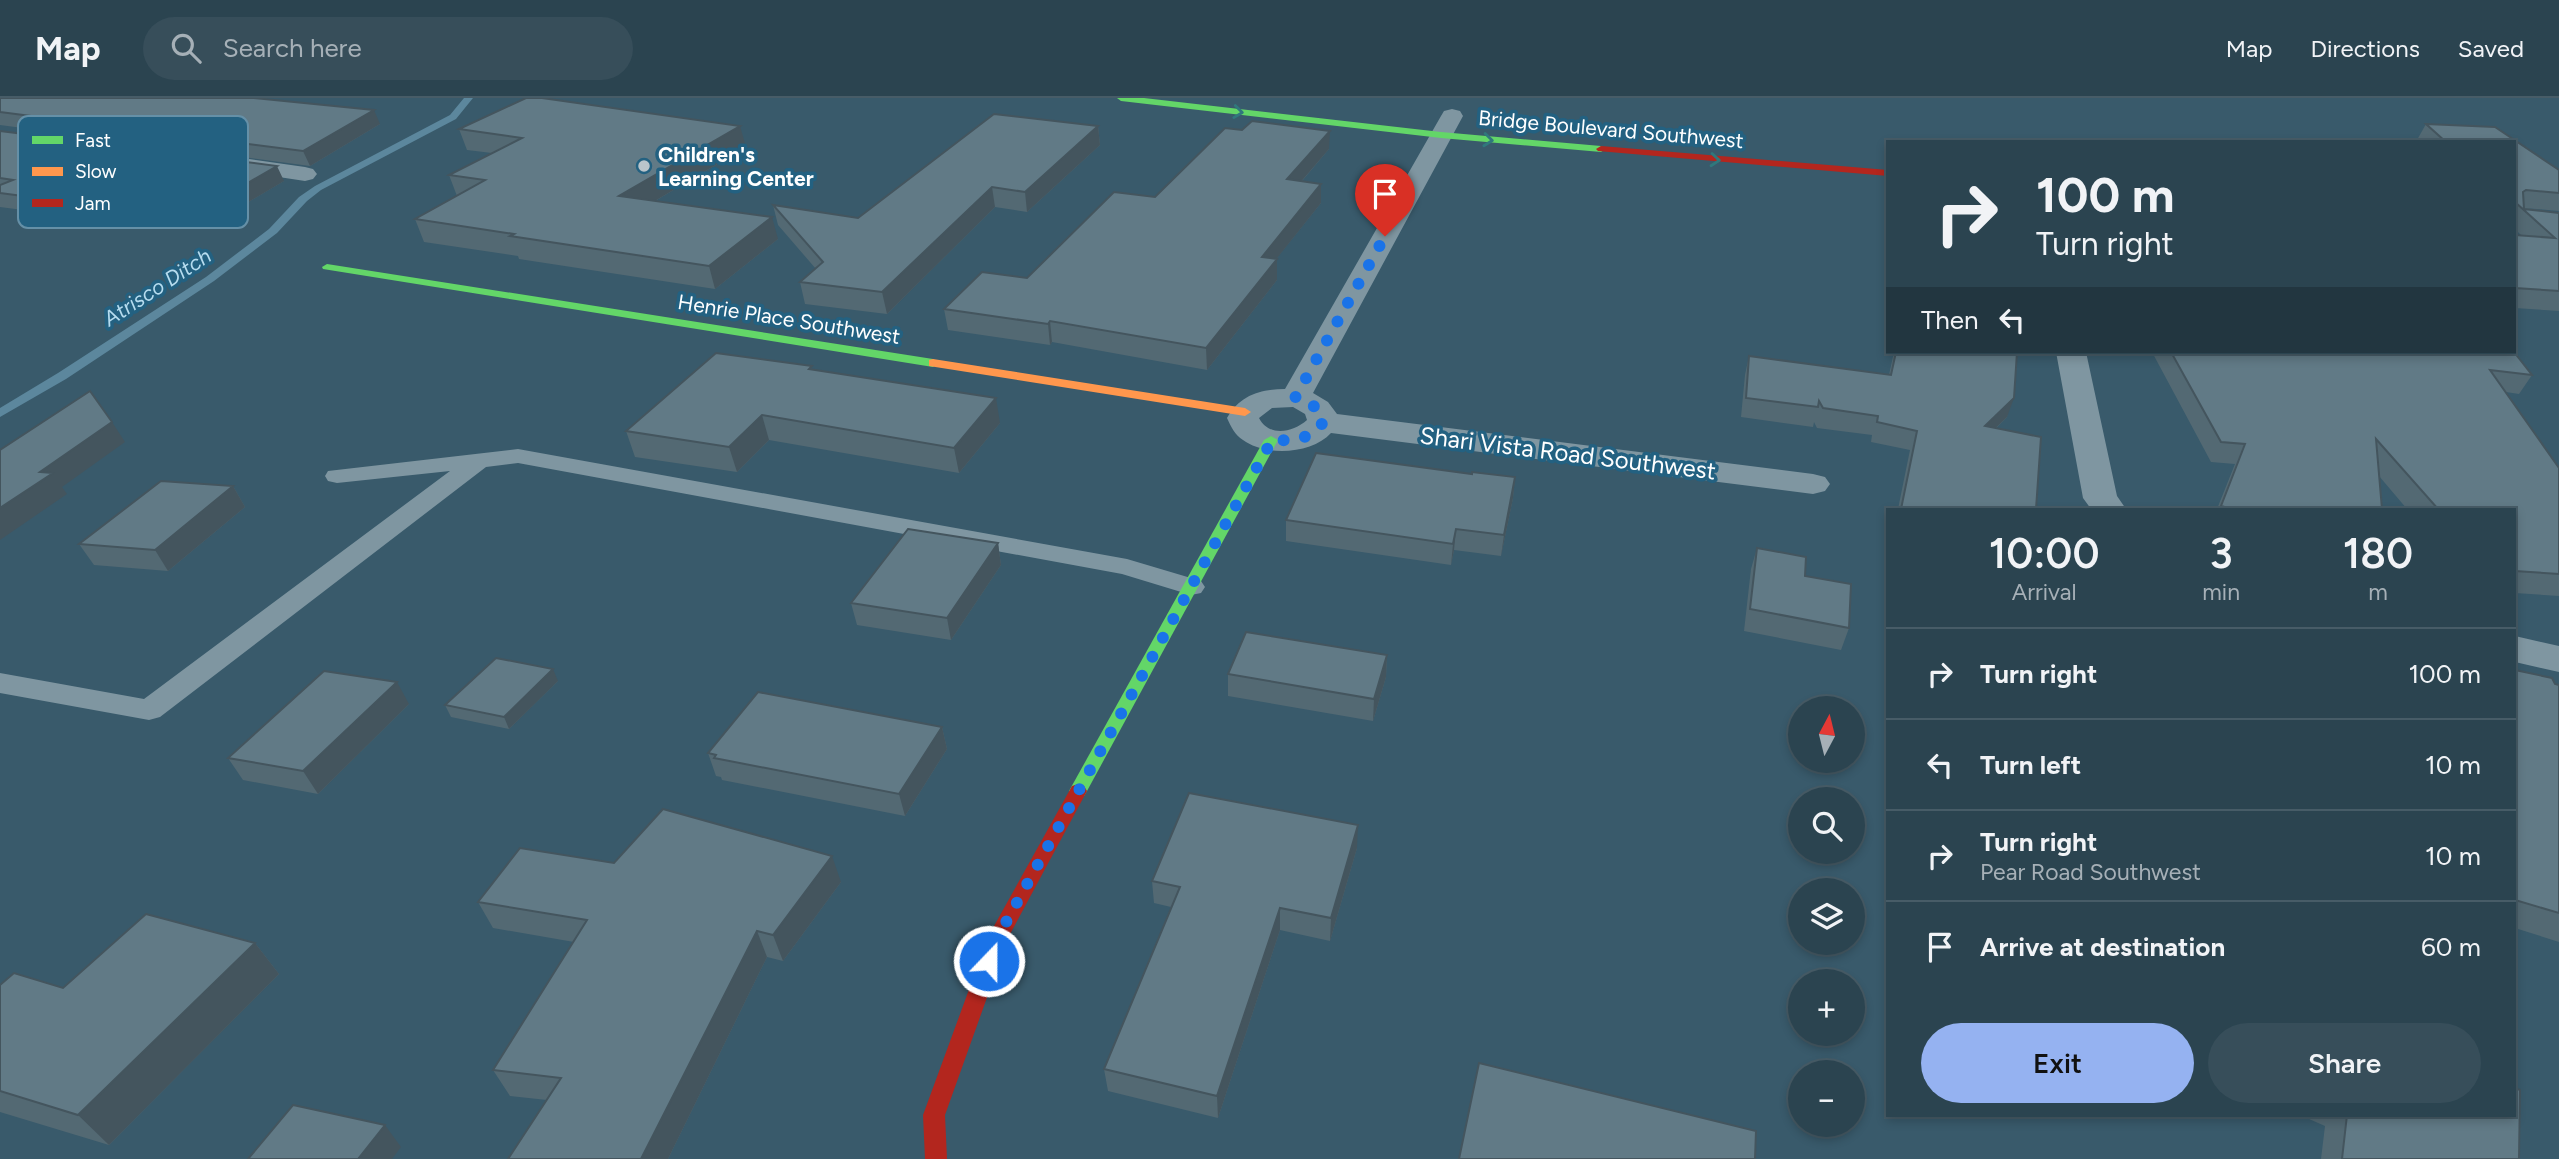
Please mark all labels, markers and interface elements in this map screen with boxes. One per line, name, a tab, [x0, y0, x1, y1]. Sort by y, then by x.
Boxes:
search box	[143, 17, 633, 80]
text: Map	[35, 29, 101, 68]
icon: search	[167, 29, 205, 67]
text: Search here	[223, 32, 362, 64]
text: Map	[2226, 34, 2272, 63]
text: Directions	[2310, 34, 2420, 63]
text: Saved	[2458, 34, 2524, 63]
one-way arrow	[1232, 105, 1243, 120]
street label: Bridge Boulevard Southwest	[1477, 105, 1745, 153]
legend	[18, 116, 248, 228]
text: Fast	[75, 129, 111, 152]
one-way arrow	[1482, 132, 1494, 147]
place label: Children's Learning Center	[658, 142, 814, 191]
one-way arrow	[1709, 152, 1720, 167]
marker: Children's Learning Center	[636, 158, 652, 174]
text: Slow	[75, 160, 117, 183]
pin	[1355, 164, 1415, 236]
text: 100 m	[2036, 165, 2175, 224]
icon: right	[1921, 168, 2012, 259]
icon: arrive	[1366, 175, 1404, 213]
text: Jam	[75, 192, 111, 215]
text: Turn right	[2036, 225, 2174, 263]
water label: Atrisco Ditch	[97, 243, 216, 332]
street label: Henrie Place Southwest	[676, 289, 902, 349]
icon: left	[1993, 301, 2031, 339]
text: Then	[1921, 304, 1979, 336]
street label: Shari Vista Road Southwest	[1418, 420, 1718, 486]
text: 10:00	[1989, 528, 2099, 579]
text: 3	[2210, 528, 2233, 579]
text: 180	[2343, 528, 2413, 579]
text: Arrival	[2012, 578, 2077, 606]
text: min	[2202, 578, 2240, 606]
text: m	[2368, 578, 2388, 606]
icon: right	[1921, 655, 1959, 693]
text: Turn right	[1980, 658, 2097, 690]
text: 100 m	[2408, 658, 2481, 690]
north arrow	[1788, 696, 1866, 774]
map controls	[1788, 696, 1865, 1137]
icon: left	[1921, 746, 1959, 784]
text: Turn left	[1980, 749, 2081, 781]
text: 10 m	[2425, 749, 2481, 781]
button: search	[1788, 787, 1865, 864]
text: Turn right	[1980, 826, 2097, 858]
icon: right	[1921, 837, 1959, 875]
text: 10 m	[2425, 840, 2481, 872]
text: Pear Road Southwest	[1980, 858, 2201, 886]
button: layers	[1788, 878, 1865, 955]
position arrow	[952, 924, 1026, 998]
icon: arrive	[1921, 928, 1959, 966]
text: Arrive at destination	[1980, 931, 2225, 963]
text: 60 m	[2421, 931, 2481, 963]
button: +	[1788, 969, 1865, 1046]
button: Exit	[1921, 1023, 2194, 1103]
button: Share	[2208, 1023, 2481, 1103]
button: −	[1788, 1060, 1865, 1137]

